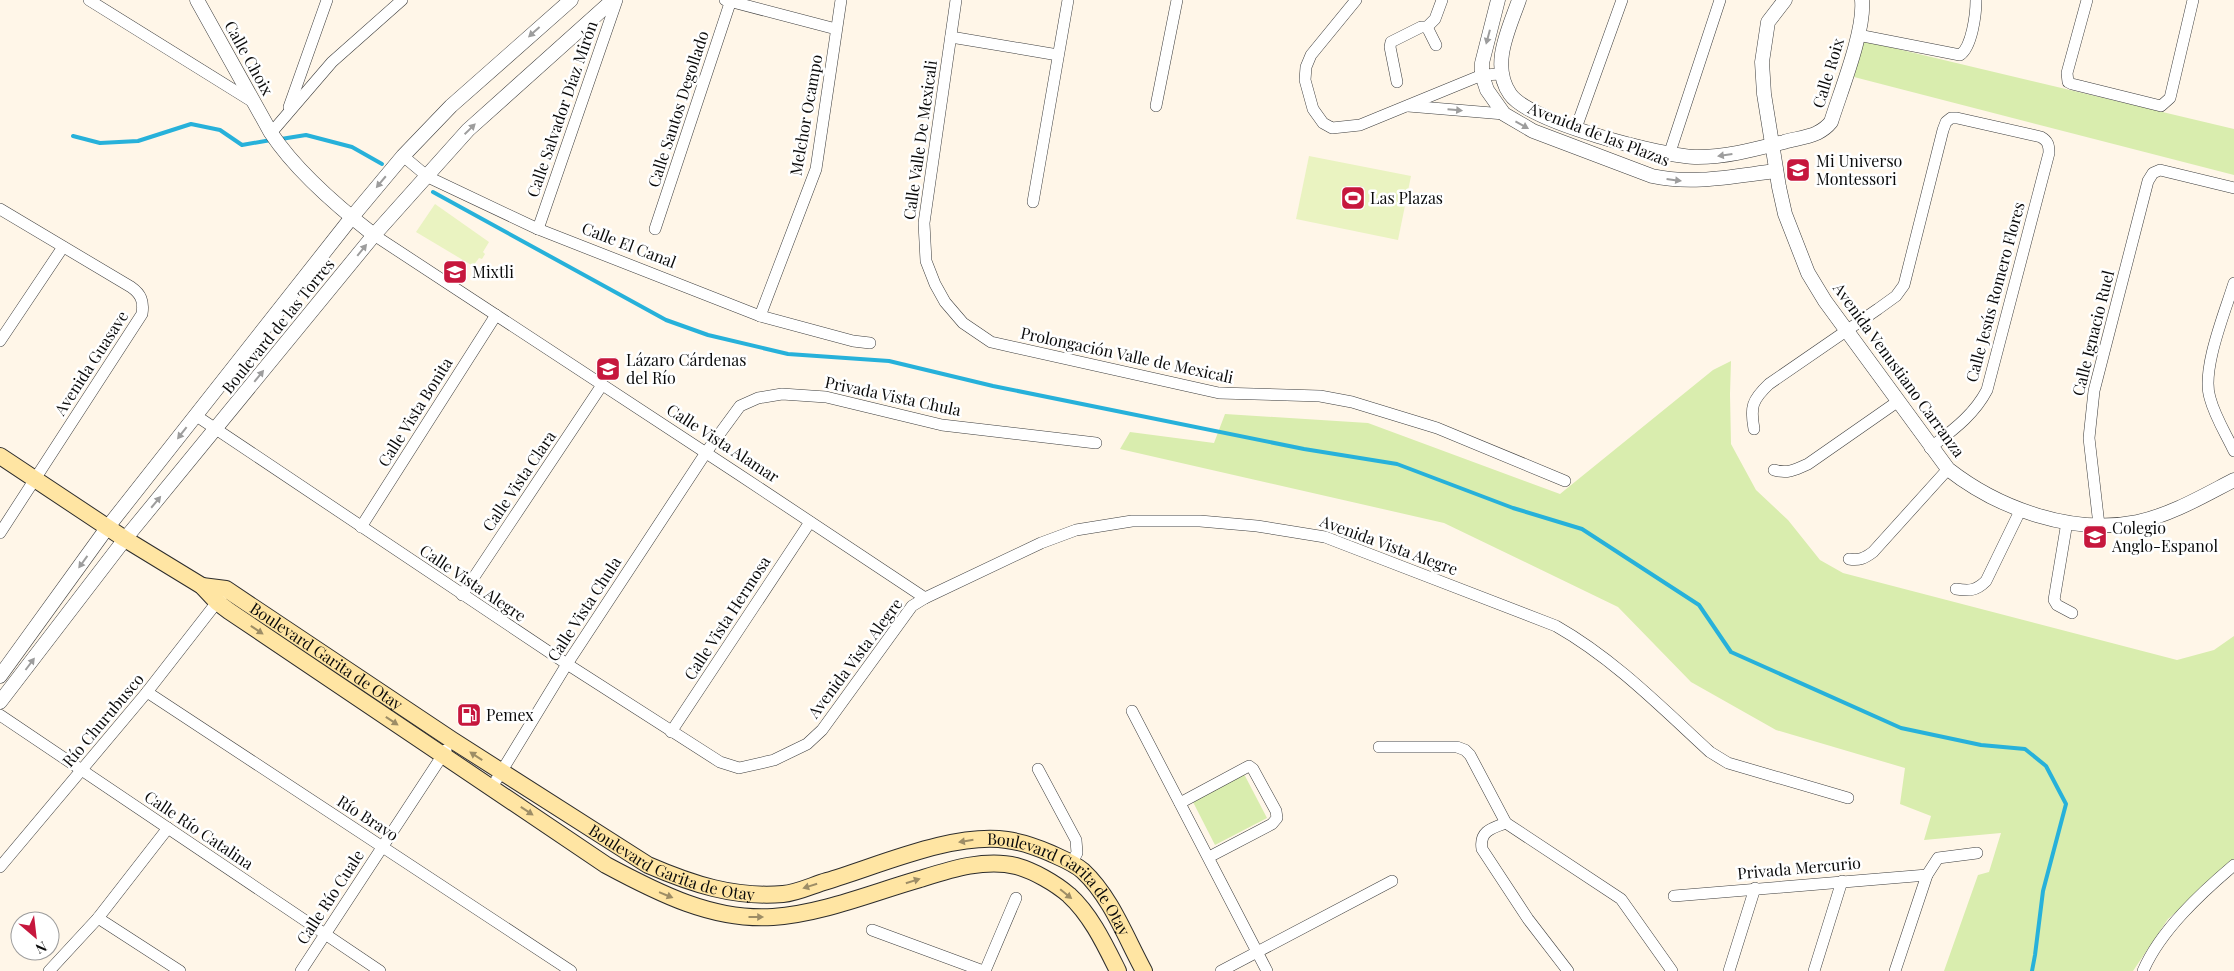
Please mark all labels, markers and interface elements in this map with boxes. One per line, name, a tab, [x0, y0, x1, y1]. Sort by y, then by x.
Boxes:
street label: Calle Choix	[220, 17, 279, 99]
street label: Calle Salvador Díaz Mirón	[521, 17, 602, 200]
one-way arrow	[528, 27, 541, 38]
street label: Calle Santos Degollado	[642, 28, 713, 190]
one-way arrow	[1484, 30, 1492, 45]
street label: Calle Roix	[1807, 35, 1848, 110]
street label: Melchor Ocampo	[785, 52, 827, 177]
street label: Calle Valle De Mexicali	[898, 59, 941, 221]
street label: Avenida de las Plazas	[1524, 96, 1673, 170]
one-way arrow	[1447, 106, 1463, 114]
one-way arrow	[1515, 120, 1529, 129]
one-way arrow	[464, 123, 476, 135]
place label: Mi Universo Montessori	[1816, 150, 1903, 189]
one-way arrow	[1716, 151, 1732, 159]
school or university icon: Mi Universo Montessori	[1785, 157, 1811, 183]
one-way arrow	[375, 176, 386, 189]
one-way arrow	[1667, 176, 1683, 184]
sports icon: Las Plazas	[1340, 185, 1366, 211]
place label: Las Plazas	[1370, 187, 1443, 208]
street label: Calle Jesús Romero Flores	[1960, 199, 2029, 384]
street label: Calle El Canal	[579, 217, 680, 272]
one-way arrow	[356, 244, 367, 257]
street label: Boulevard de las Torres	[217, 254, 339, 397]
school or university icon: Mixtli	[442, 259, 468, 285]
place label: Mixtli	[472, 261, 514, 282]
street label: Calle Ignacio Ruel	[2067, 267, 2118, 398]
street label: Avenida Venustiano Carranza	[1828, 277, 1970, 461]
street label: Avenida Guasave	[48, 306, 132, 420]
street label: Prolongación Valle de Mexicali	[1019, 322, 1236, 387]
place label: Lázaro Cárdenas del Río	[626, 349, 746, 388]
street label: Calle Vista Bonita	[373, 353, 457, 470]
school or university icon: Lázaro Cárdenas del Río	[595, 356, 621, 382]
one-way arrow	[254, 370, 265, 383]
street label: Privada Vista Chula	[823, 371, 963, 420]
street label: Calle Vista Alamar	[663, 398, 783, 487]
one-way arrow	[176, 426, 187, 439]
street label: Calle Vista Clara	[477, 426, 560, 535]
one-way arrow	[151, 496, 162, 509]
street label: Avenida Vista Alegre	[1317, 510, 1461, 579]
place label: Colegio Anglo-Espanol	[2111, 517, 2218, 556]
school or university icon: Colegio Anglo-Espanol	[2082, 524, 2108, 550]
street label: Calle Vista Alegre	[416, 539, 530, 626]
street label: Calle Vista Chula	[542, 552, 625, 665]
street label: Calle Vista Hermosa	[679, 552, 774, 684]
one-way arrow	[78, 555, 88, 569]
street label: Avenida Vista Alegre	[802, 594, 907, 723]
street label: Boulevard Garita de Otay	[246, 597, 407, 714]
one-way arrow	[250, 625, 264, 635]
one-way arrow	[25, 657, 35, 671]
street label: Río Churubusco	[57, 668, 148, 771]
fuel station icon: Pemex	[456, 702, 482, 728]
place label: Pemex	[486, 704, 534, 725]
one-way arrow	[385, 716, 399, 726]
one-way arrow	[470, 751, 483, 761]
street label: Calle Río Catalina	[141, 785, 258, 874]
street label: Río Bravo	[334, 790, 403, 845]
one-way arrow	[520, 806, 534, 816]
street label: Boulevard Garita de Otay	[585, 819, 756, 904]
street label: Boulevard Garita de Otay	[987, 828, 1135, 939]
one-way arrow	[958, 838, 974, 846]
street label: Calle Río Cuale	[291, 845, 368, 948]
street label: Privada Mercurio	[1736, 852, 1862, 883]
one-way arrow	[906, 876, 921, 884]
one-way arrow	[803, 883, 818, 891]
one-way arrow	[1059, 888, 1072, 899]
one-way arrow	[659, 891, 674, 899]
north arrow	[10, 911, 60, 961]
one-way arrow	[748, 913, 764, 921]
text: N	[32, 937, 50, 959]

